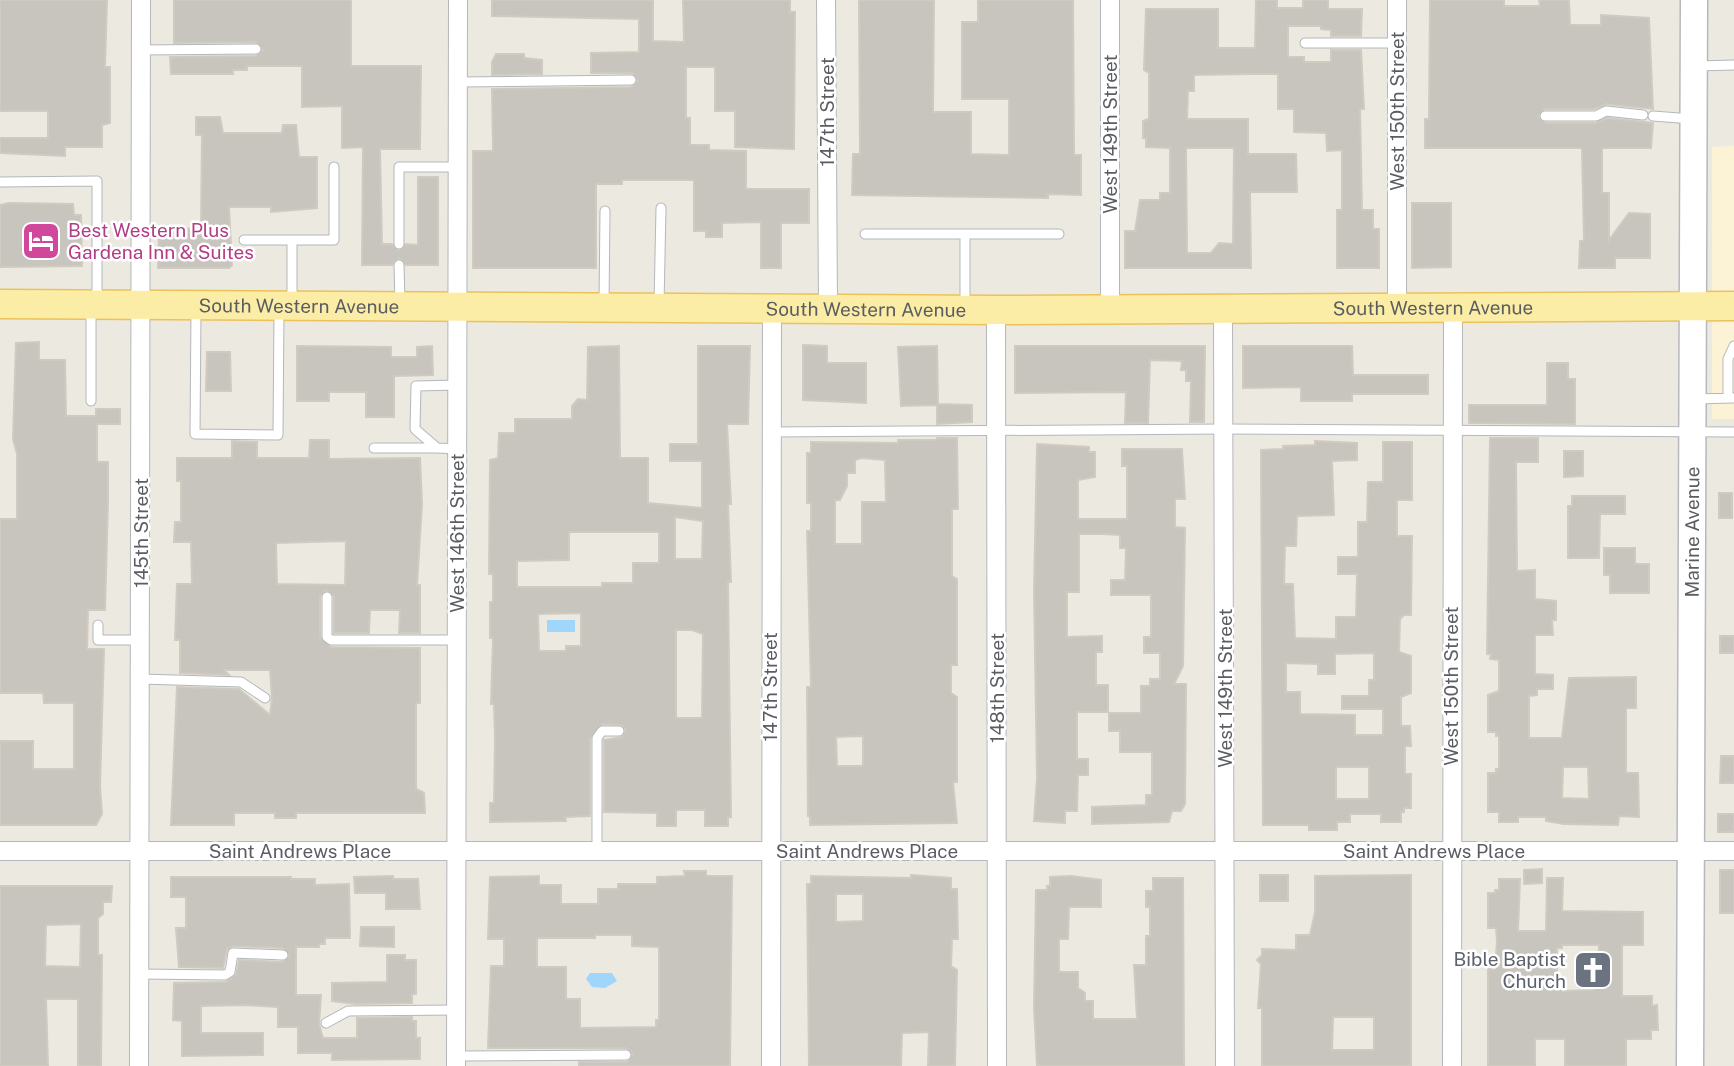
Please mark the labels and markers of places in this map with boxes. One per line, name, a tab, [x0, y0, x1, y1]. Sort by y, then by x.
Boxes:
place label: Best Western Plus Gardena Inn & Suites	[68, 219, 254, 263]
hotel icon: Best Western Plus Gardena Inn & Suites	[20, 220, 62, 262]
place label: Bible Baptist Church	[1454, 948, 1566, 992]
church icon: Bible Baptist Church	[1572, 949, 1614, 991]

